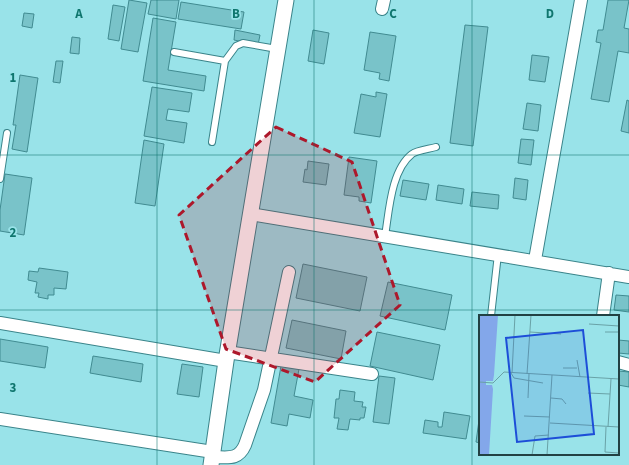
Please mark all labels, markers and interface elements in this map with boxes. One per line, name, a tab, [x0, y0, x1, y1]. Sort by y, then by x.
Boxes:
text: A	[74, 5, 83, 23]
text: B	[232, 5, 240, 23]
text: C	[389, 5, 397, 23]
text: D	[546, 5, 554, 23]
text: 1	[10, 69, 17, 87]
text: 2	[10, 224, 17, 242]
inset map	[479, 315, 619, 455]
text: 3	[10, 379, 17, 397]

